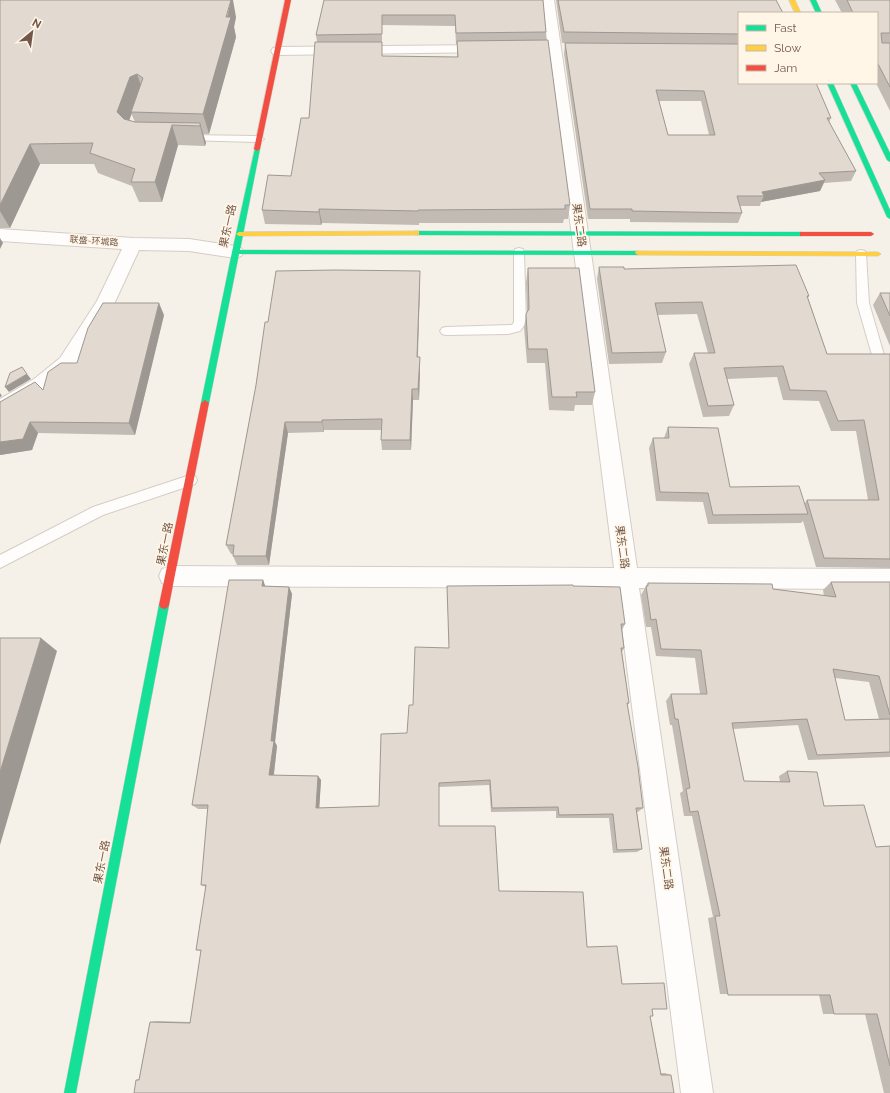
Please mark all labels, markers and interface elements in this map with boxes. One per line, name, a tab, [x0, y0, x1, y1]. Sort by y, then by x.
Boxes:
north arrow	[12, 12, 52, 52]
legend	[738, 12, 878, 84]
text: N	[30, 16, 43, 31]
text: Fast	[774, 21, 797, 35]
text: Slow	[774, 41, 801, 55]
text: Jam	[774, 61, 797, 75]
street label: 果东二路	[570, 202, 588, 248]
street label: 果东一路	[217, 203, 239, 249]
street label: 联盛-环城路	[69, 233, 119, 248]
street label: 果东一路	[154, 521, 176, 567]
street label: 果东二路	[613, 524, 631, 570]
street label: 果东一路	[91, 839, 113, 885]
street label: 果东二路	[657, 845, 675, 891]

